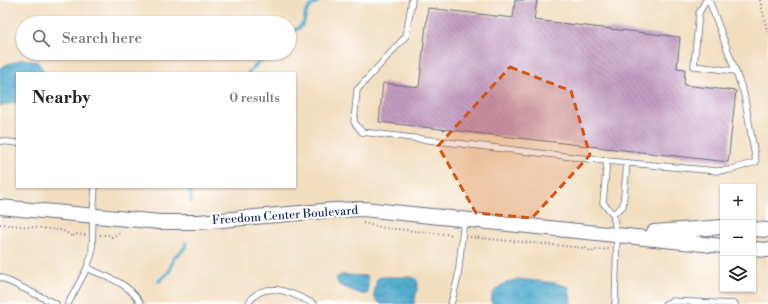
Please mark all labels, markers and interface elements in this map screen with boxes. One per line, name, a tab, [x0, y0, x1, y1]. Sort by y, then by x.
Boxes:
search box	[16, 16, 296, 60]
icon: search	[30, 27, 52, 49]
text: Search here	[62, 29, 142, 48]
text: Nearby	[32, 87, 91, 109]
text: 0 results	[229, 90, 280, 106]
map controls	[720, 184, 756, 292]
button: +	[720, 184, 756, 220]
street label: Freedom Center Boulevard	[212, 203, 359, 228]
button: −	[720, 220, 756, 256]
button: layers	[720, 256, 756, 292]

